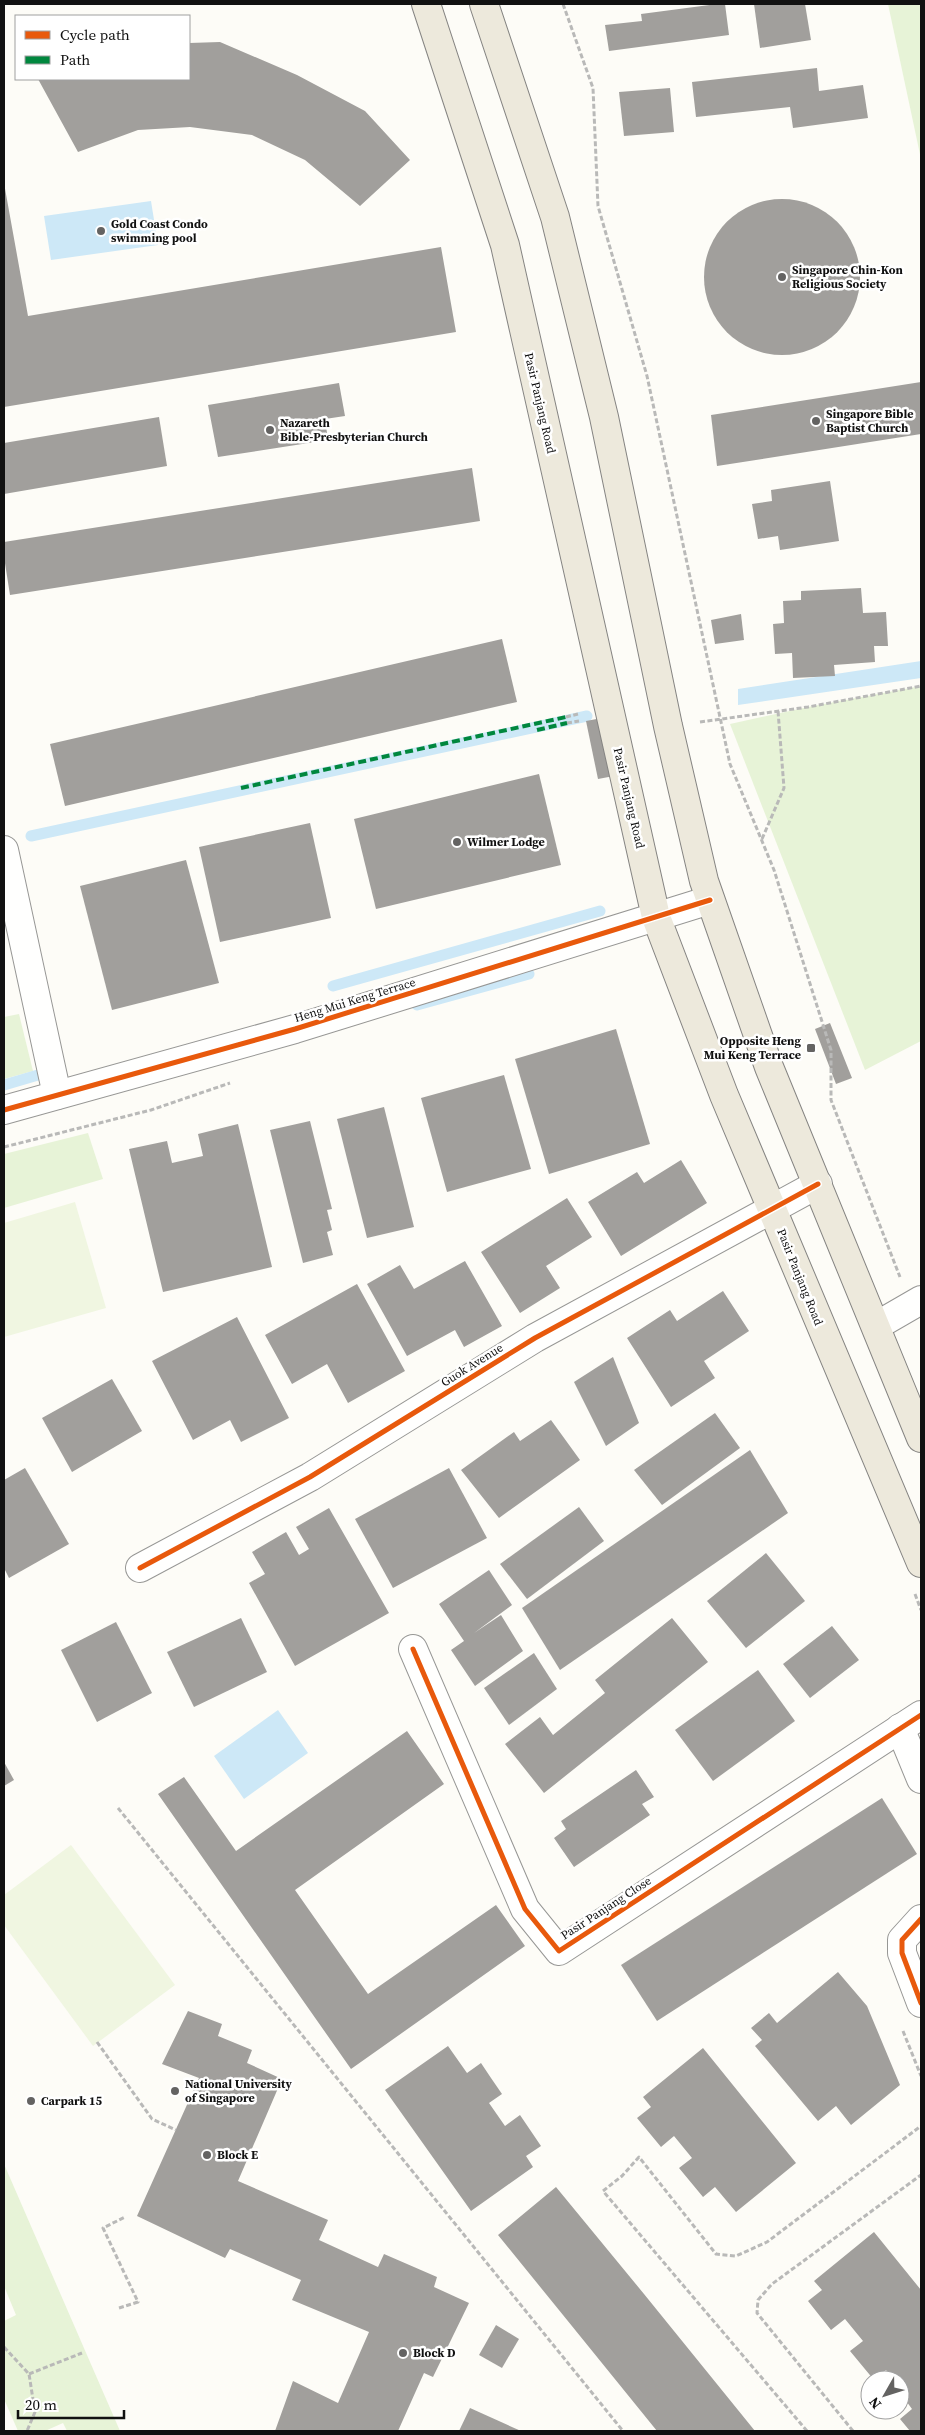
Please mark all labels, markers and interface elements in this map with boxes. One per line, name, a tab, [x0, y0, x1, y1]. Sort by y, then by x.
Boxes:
legend	[15, 15, 190, 80]
text: Cycle path	[60, 24, 130, 45]
text: Path	[60, 49, 90, 70]
place label: Gold Coast Condo swimming pool	[111, 216, 208, 246]
marker: Gold Coast Condo swimming pool	[95, 225, 107, 237]
place label: Singapore Chin-Kon Religious Society	[792, 262, 903, 292]
marker: Singapore Chin-Kon Religious Society	[776, 271, 788, 283]
street label: Pasir Panjang Road	[521, 351, 559, 455]
place label: Singapore Bible Baptist Church	[826, 406, 914, 436]
place label: Nazareth Bible-Presbyterian Church	[280, 415, 429, 445]
marker: Singapore Bible Baptist Church	[810, 415, 822, 427]
marker: Nazareth Bible-Presbyterian Church	[264, 424, 276, 436]
street label: Pasir Panjang Road	[610, 746, 648, 850]
place label: Wilmer Lodge	[467, 834, 545, 850]
marker: Wilmer Lodge	[451, 836, 463, 848]
street label: Heng Mui Keng Terrace	[292, 974, 418, 1026]
place label: Opposite Heng Mui Keng Terrace	[704, 1033, 801, 1063]
marker: Opposite Heng Mui Keng Terrace	[805, 1042, 817, 1054]
street label: Pasir Panjang Road	[773, 1226, 827, 1328]
street label: Guok Avenue	[438, 1340, 506, 1390]
street label: Pasir Panjang Close	[558, 1873, 654, 1943]
place label: National University of Singapore	[185, 2076, 292, 2106]
marker: National University of Singapore	[169, 2085, 181, 2097]
place label: Carpark 15	[41, 2093, 103, 2109]
marker: Carpark 15	[25, 2095, 37, 2107]
place label: Block E	[217, 2147, 258, 2163]
marker: Block E	[201, 2149, 213, 2161]
place label: Block D	[413, 2345, 456, 2361]
marker: Block D	[397, 2347, 409, 2359]
north arrow	[860, 2370, 910, 2420]
scale bar	[18, 2388, 124, 2420]
text: N	[864, 2393, 886, 2413]
text: 20 m	[25, 2394, 57, 2415]

